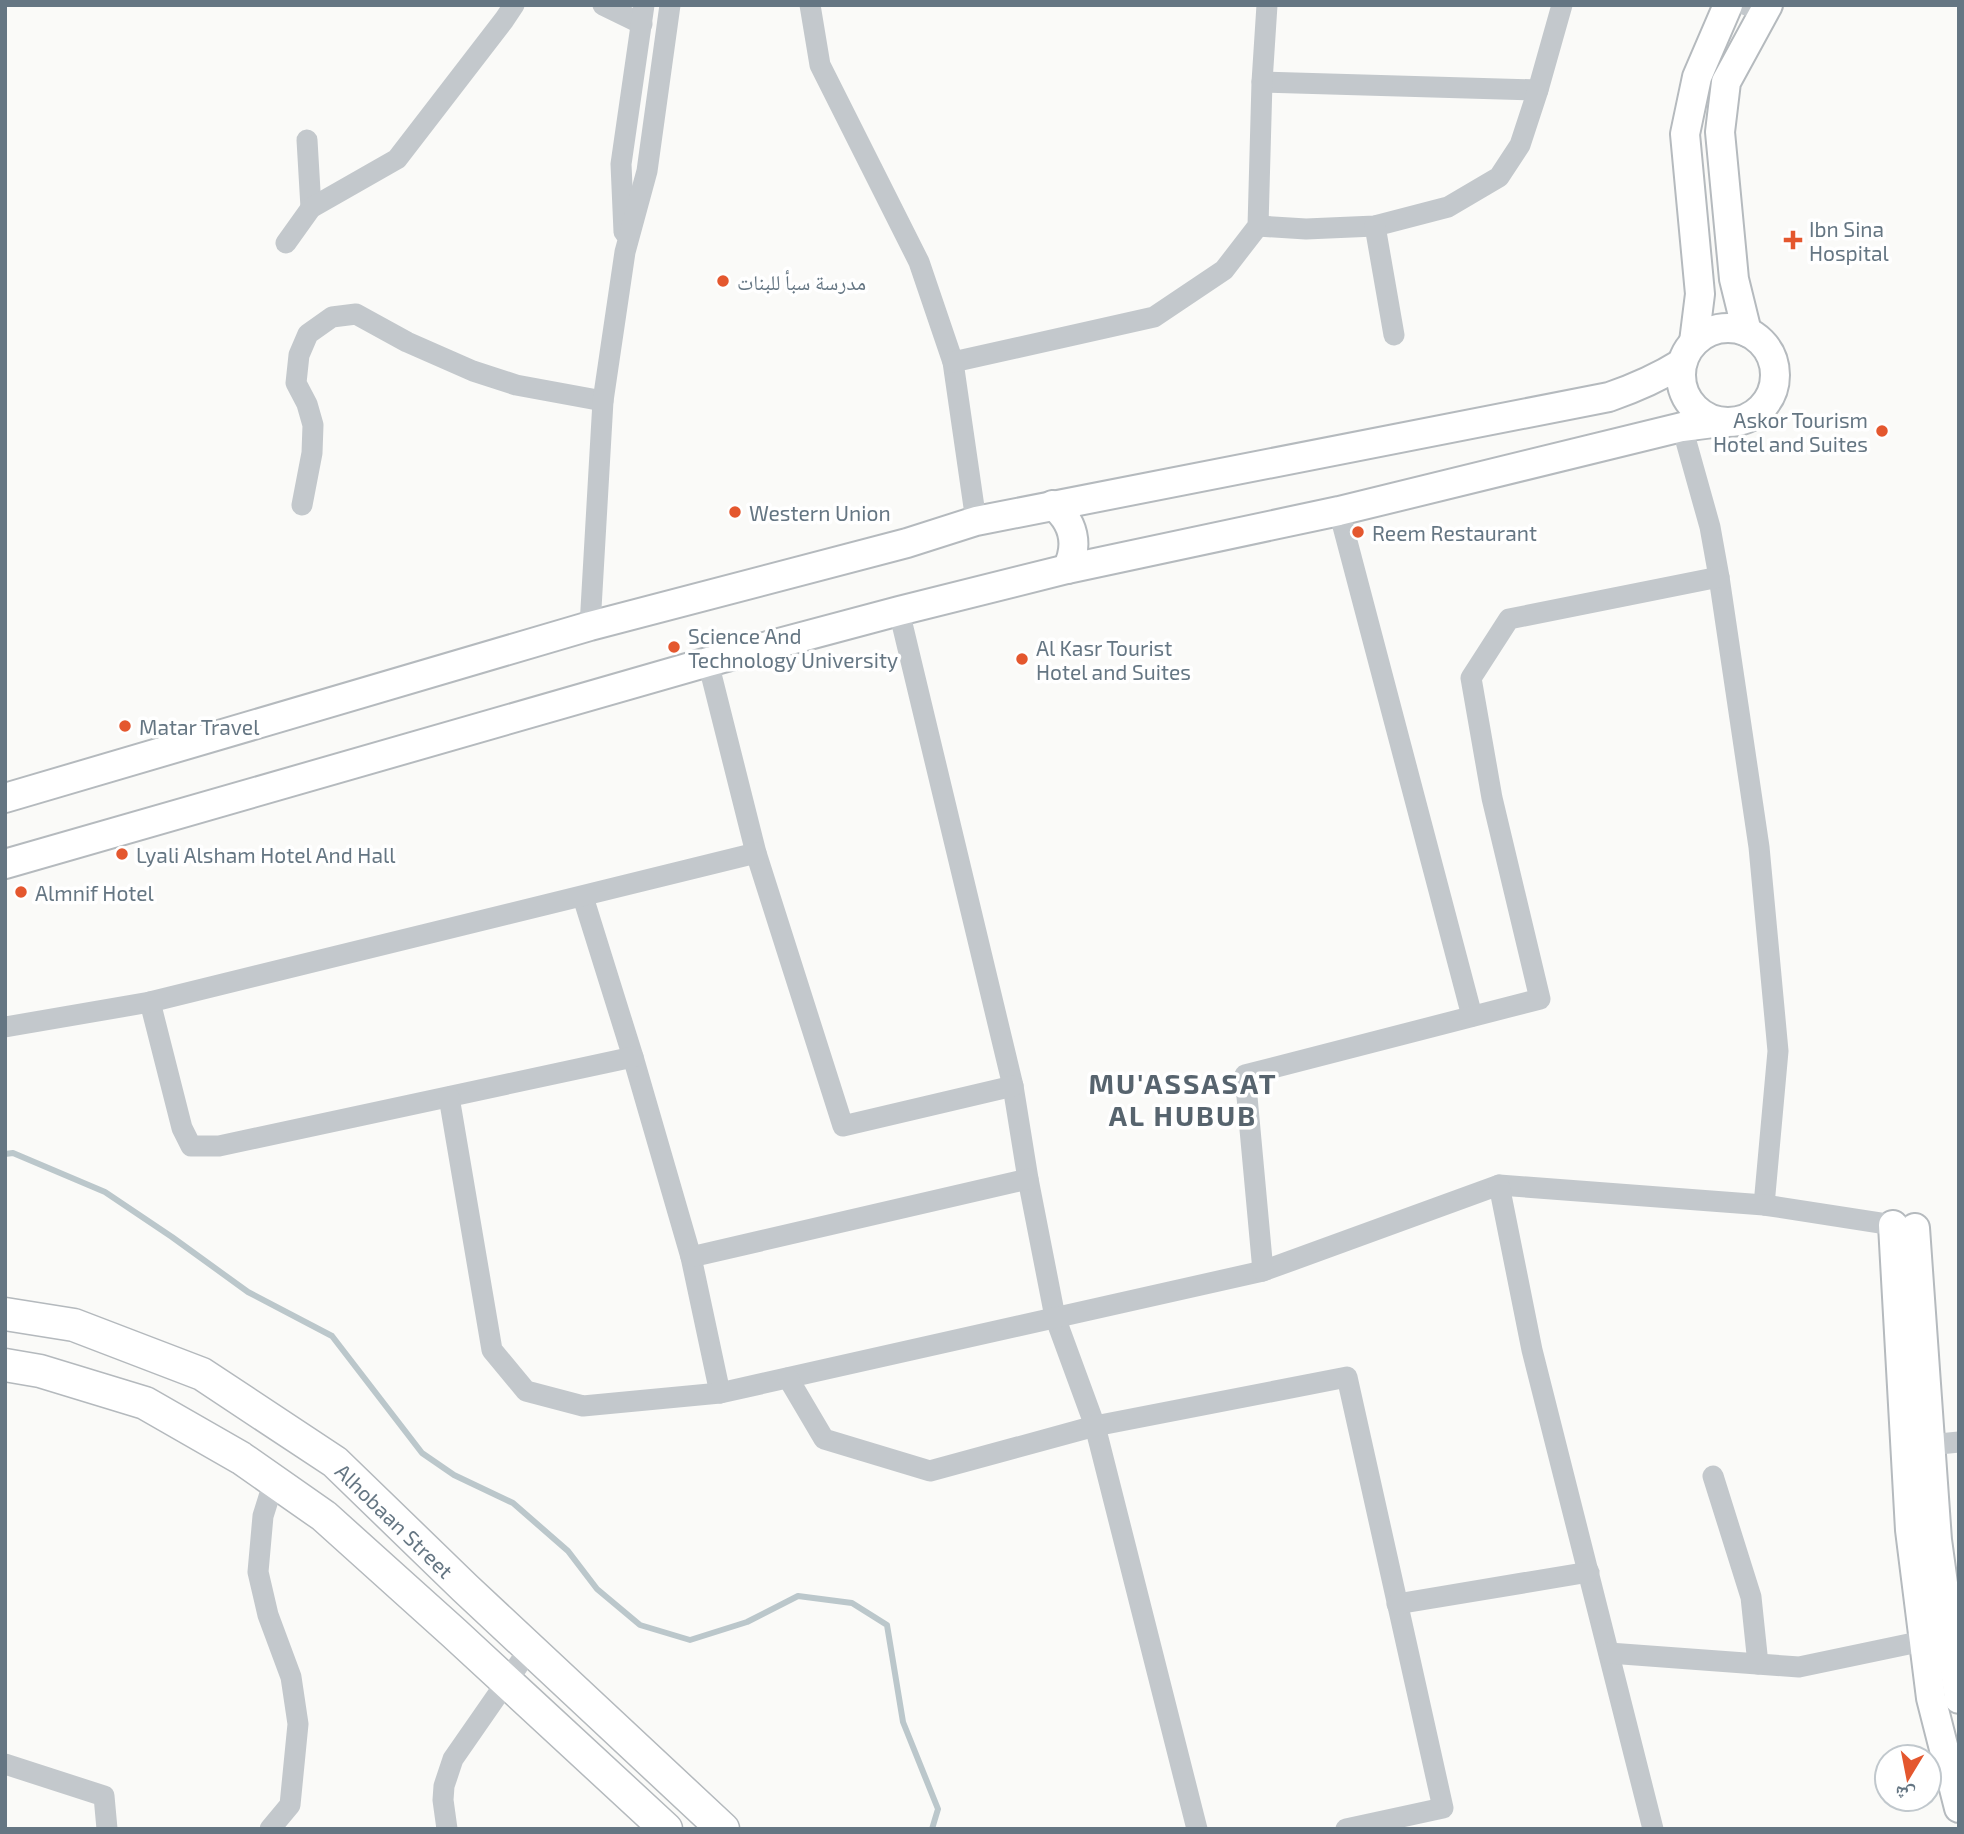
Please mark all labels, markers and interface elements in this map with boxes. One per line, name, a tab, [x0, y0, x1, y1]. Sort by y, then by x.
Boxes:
place label: Ibn Sina Hospital	[1809, 216, 1890, 265]
marker: Ibn Sina Hospital	[1783, 230, 1803, 250]
place label: مدرسة سبأ للبنات	[737, 269, 866, 294]
marker: مدرسة سبأ للبنات	[715, 273, 731, 289]
place label: Askor Tourism Hotel and Suites	[1713, 407, 1868, 456]
marker: Askor Tourism Hotel and Suites	[1874, 423, 1890, 439]
place label: Western Union	[749, 500, 891, 525]
marker: Western Union	[727, 504, 743, 520]
place label: Reem Restaurant	[1372, 520, 1537, 545]
marker: Reem Restaurant	[1350, 524, 1366, 540]
place label: Science And Technology University	[688, 623, 898, 672]
place label: Al Kasr Tourist Hotel and Suites	[1036, 635, 1191, 684]
marker: Science And Technology University	[666, 639, 682, 655]
marker: Al Kasr Tourist Hotel and Suites	[1014, 651, 1030, 667]
place label: Matar Travel	[139, 714, 260, 739]
marker: Matar Travel	[117, 718, 133, 734]
place label: Lyali Alsham Hotel And Hall	[136, 842, 396, 867]
marker: Lyali Alsham Hotel And Hall	[114, 846, 130, 862]
place label: Almnif Hotel	[35, 880, 155, 905]
marker: Almnif Hotel	[13, 884, 29, 900]
district label: MU'ASSASAT AL HUBUB	[1088, 1066, 1278, 1132]
street label: Alhobaan Street	[331, 1458, 459, 1583]
north arrow	[1873, 1743, 1943, 1813]
text: ش	[1893, 1781, 1917, 1808]

